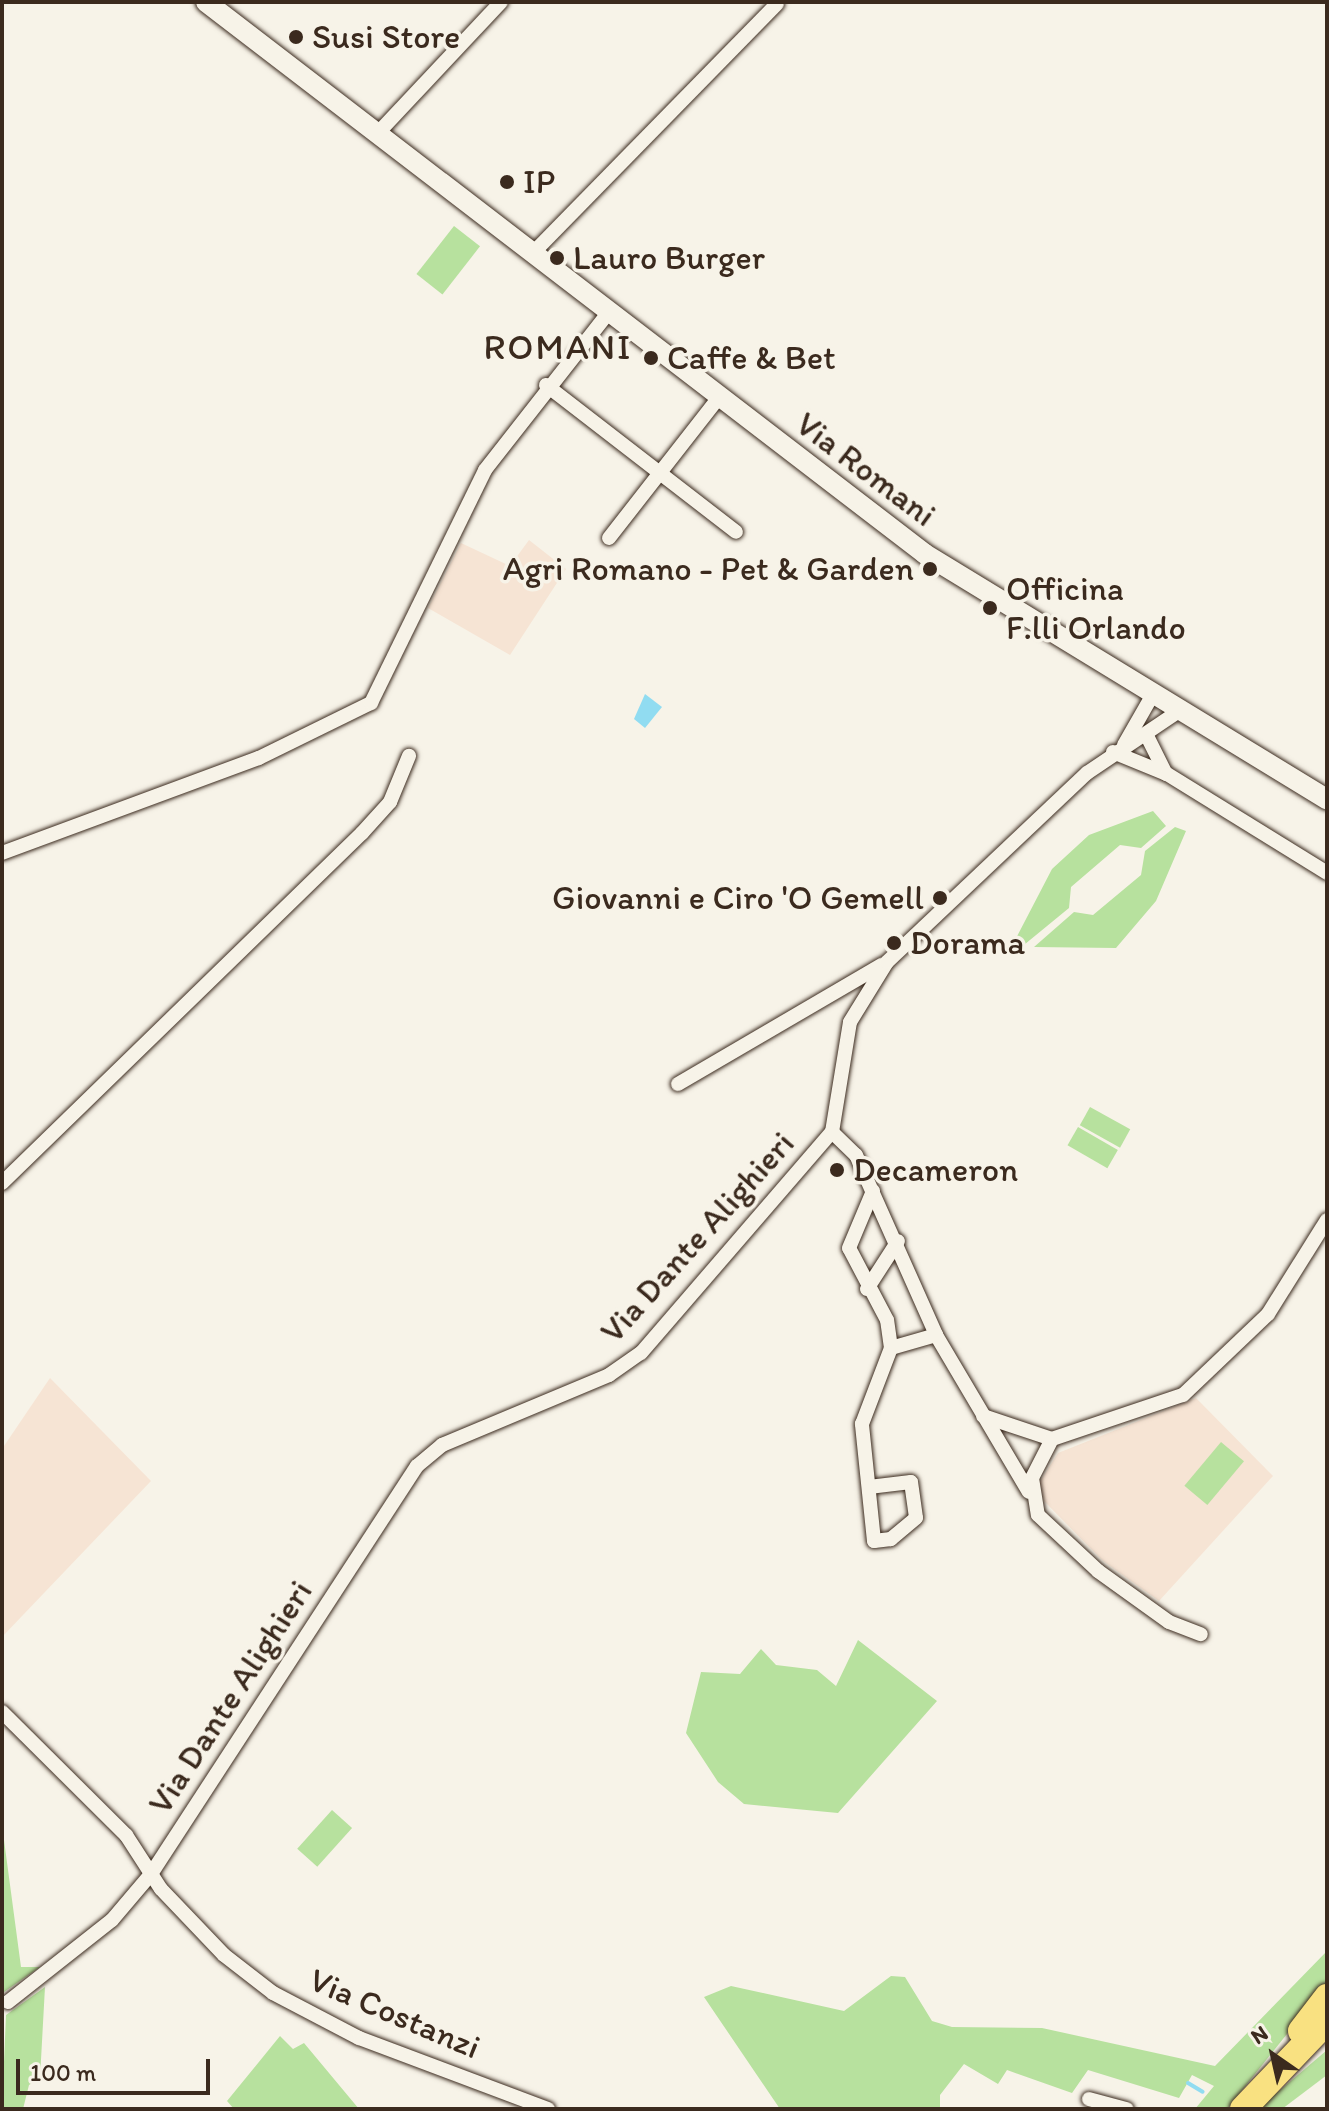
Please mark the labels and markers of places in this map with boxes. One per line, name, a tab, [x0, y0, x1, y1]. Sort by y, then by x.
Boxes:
place label: Susi Store	[312, 17, 460, 57]
marker: Susi Store	[287, 28, 305, 46]
place label: IP	[523, 162, 555, 202]
marker: IP	[498, 173, 516, 191]
place label: Lauro Burger	[573, 238, 766, 278]
marker: Lauro Burger	[548, 249, 566, 267]
place label: Caffe & Bet	[667, 338, 836, 378]
marker: Caffe & Bet	[642, 349, 660, 367]
place label: Agri Romano - Pet & Garden	[505, 549, 914, 589]
marker: Agri Romano - Pet & Garden	[921, 560, 939, 578]
place label: Officina F.lli Orlando	[1006, 568, 1188, 648]
marker: Officina F.lli Orlando	[981, 599, 999, 617]
place label: Giovanni e Ciro 'O Gemell	[552, 878, 924, 918]
marker: Giovanni e Ciro 'O Gemell	[931, 889, 949, 907]
place label: Dorama	[910, 923, 1025, 963]
marker: Dorama	[885, 934, 903, 952]
place label: Decameron	[853, 1150, 1018, 1190]
marker: Decameron	[828, 1161, 846, 1179]

